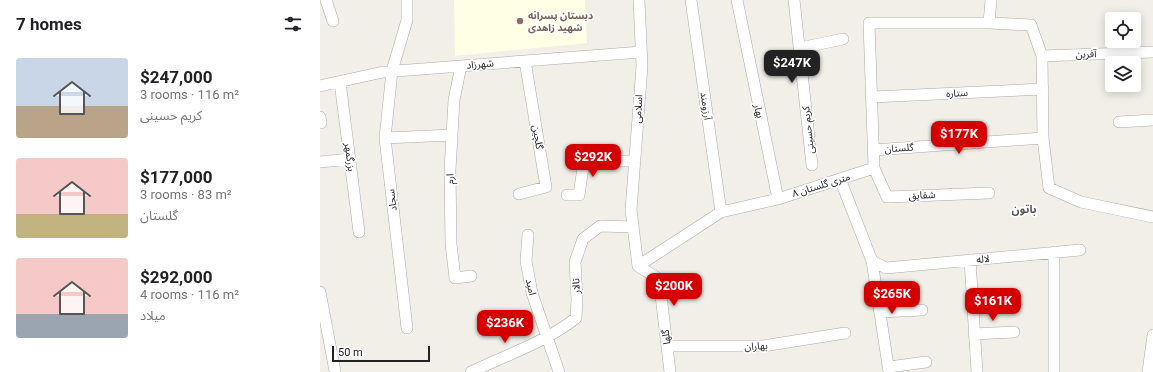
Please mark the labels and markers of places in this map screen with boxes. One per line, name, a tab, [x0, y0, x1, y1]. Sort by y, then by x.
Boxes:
place label: دبستان پسرانه شهید زاهدی	[528, 10, 593, 34]
marker: دبستان پسرانه شهید زاهدی	[515, 16, 525, 26]
pin: $247K	[764, 50, 820, 84]
pin: $177K	[931, 121, 987, 155]
pin: $292K	[565, 144, 621, 178]
pin: $200K	[646, 273, 702, 307]
pin: $265K	[864, 281, 920, 315]
pin: $161K	[965, 288, 1021, 322]
pin: $236K	[477, 310, 533, 344]

